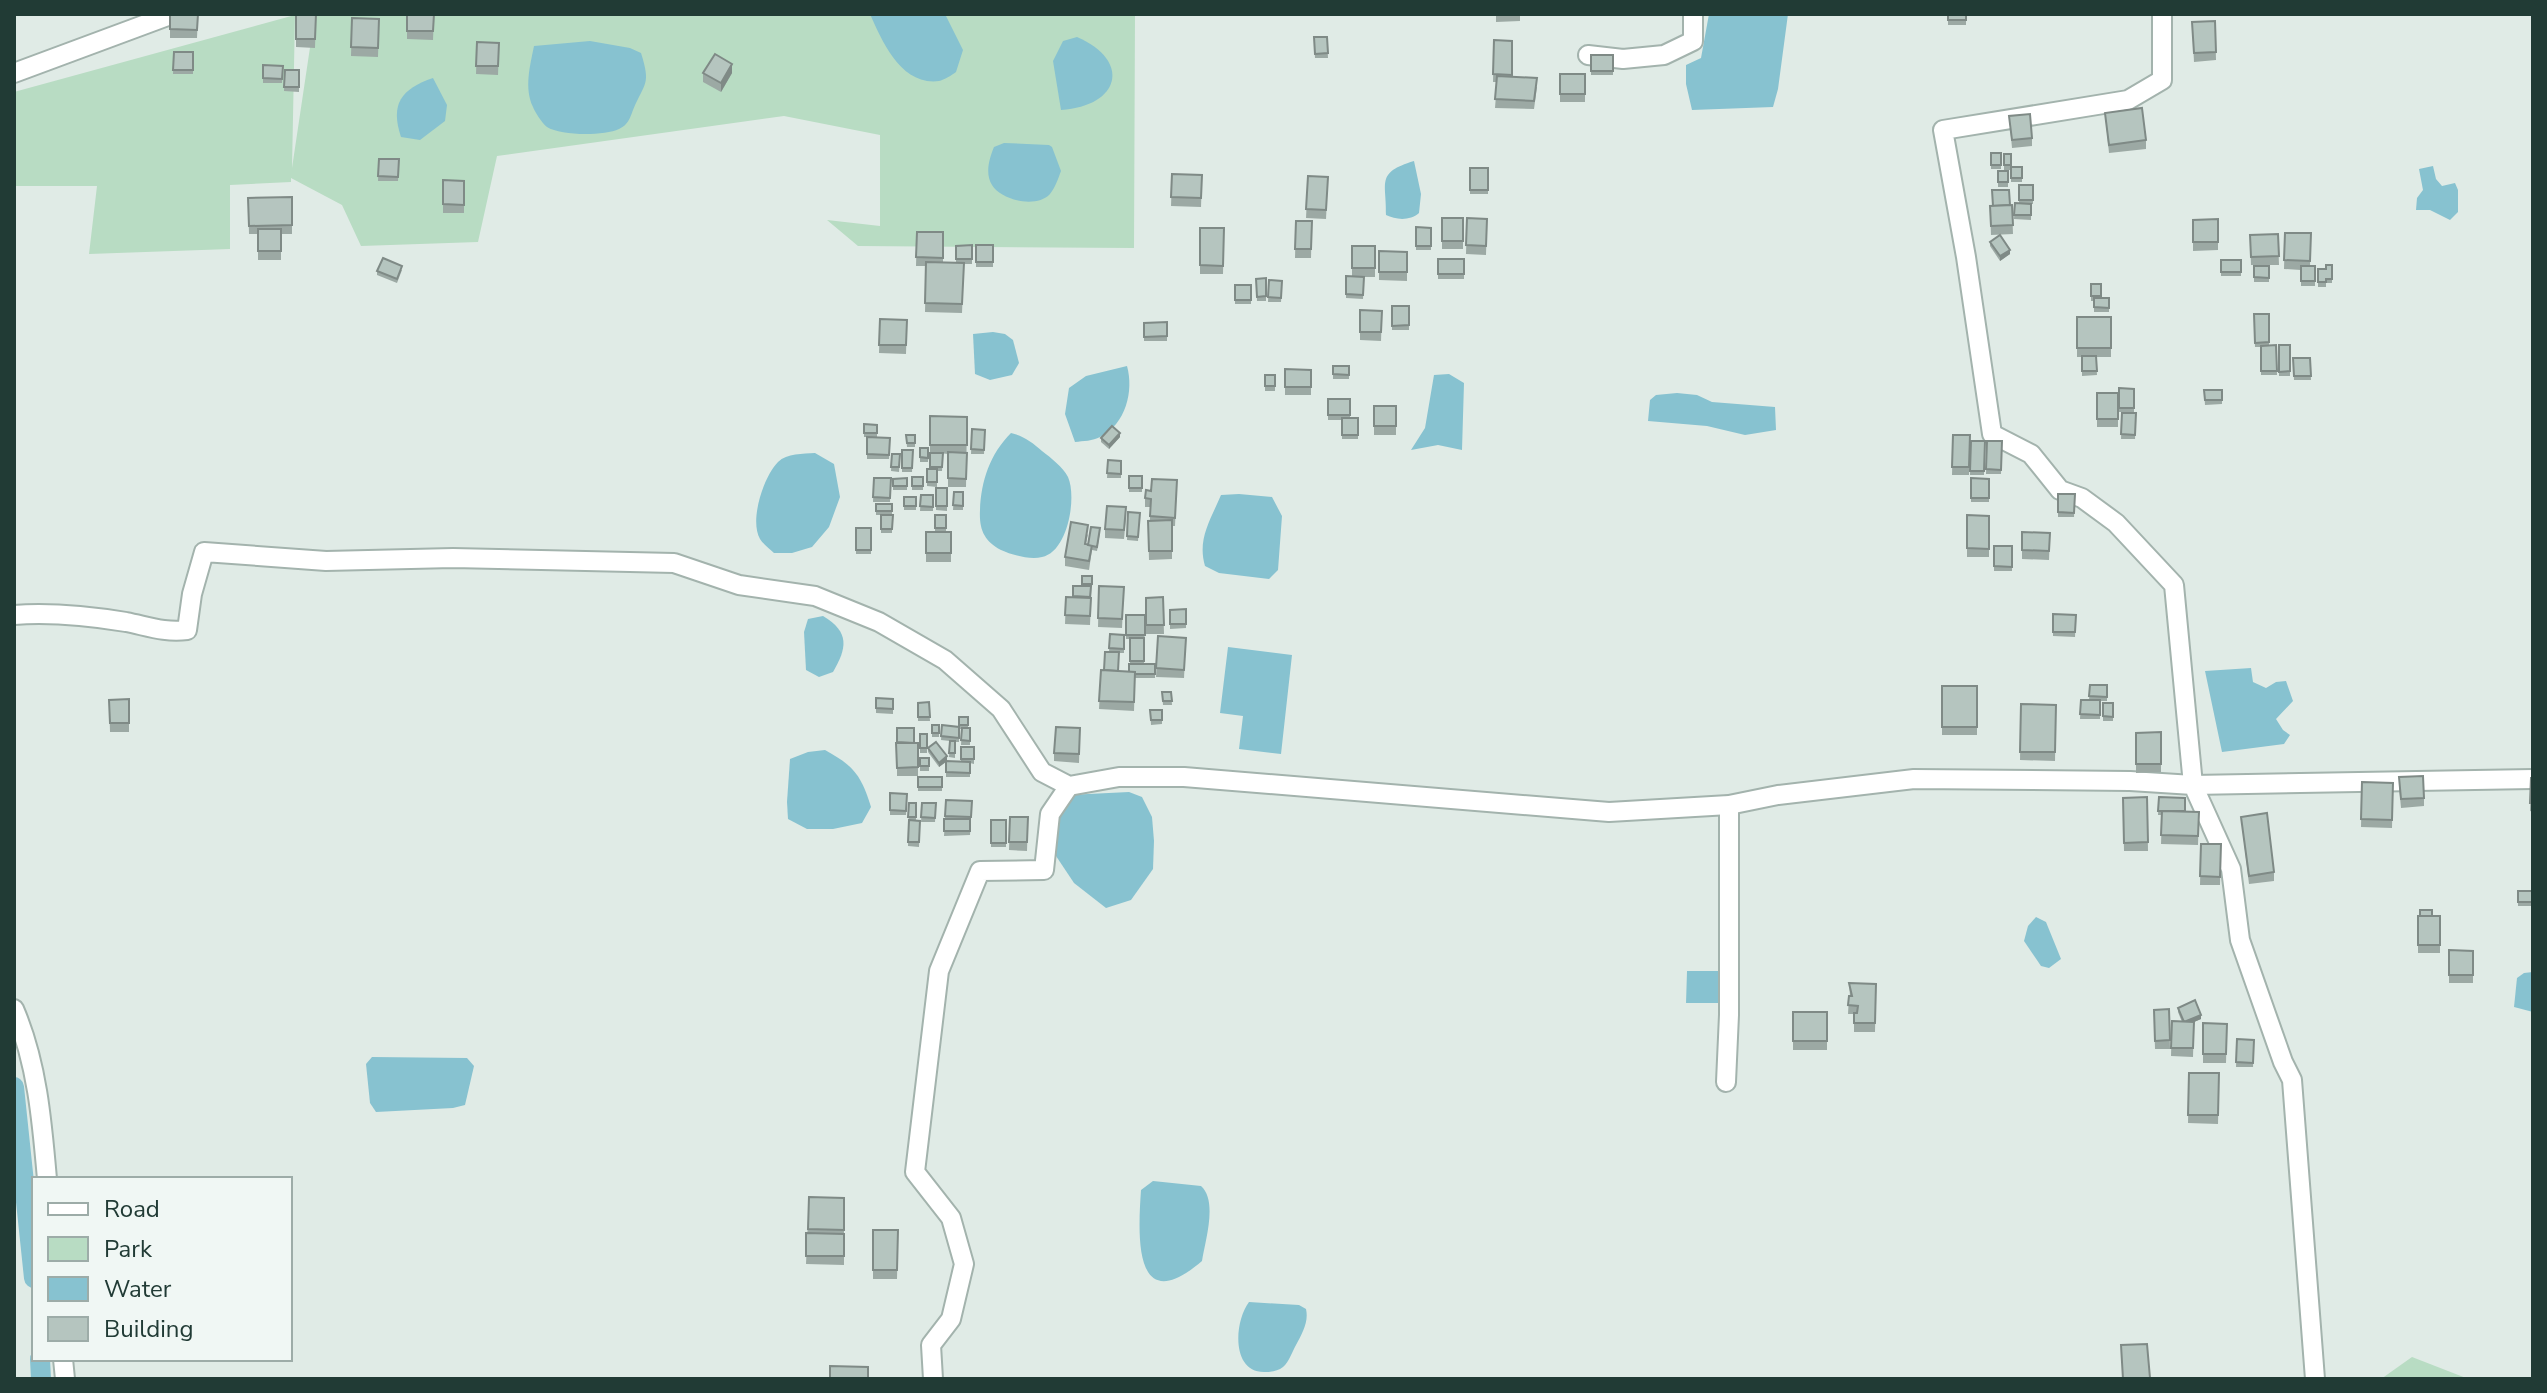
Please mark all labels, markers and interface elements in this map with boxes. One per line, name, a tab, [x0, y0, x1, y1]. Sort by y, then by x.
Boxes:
legend	[32, 1177, 292, 1361]
text: Road	[104, 1193, 160, 1225]
text: Park	[104, 1233, 153, 1265]
text: Water	[104, 1273, 172, 1305]
text: Building	[104, 1313, 194, 1345]

